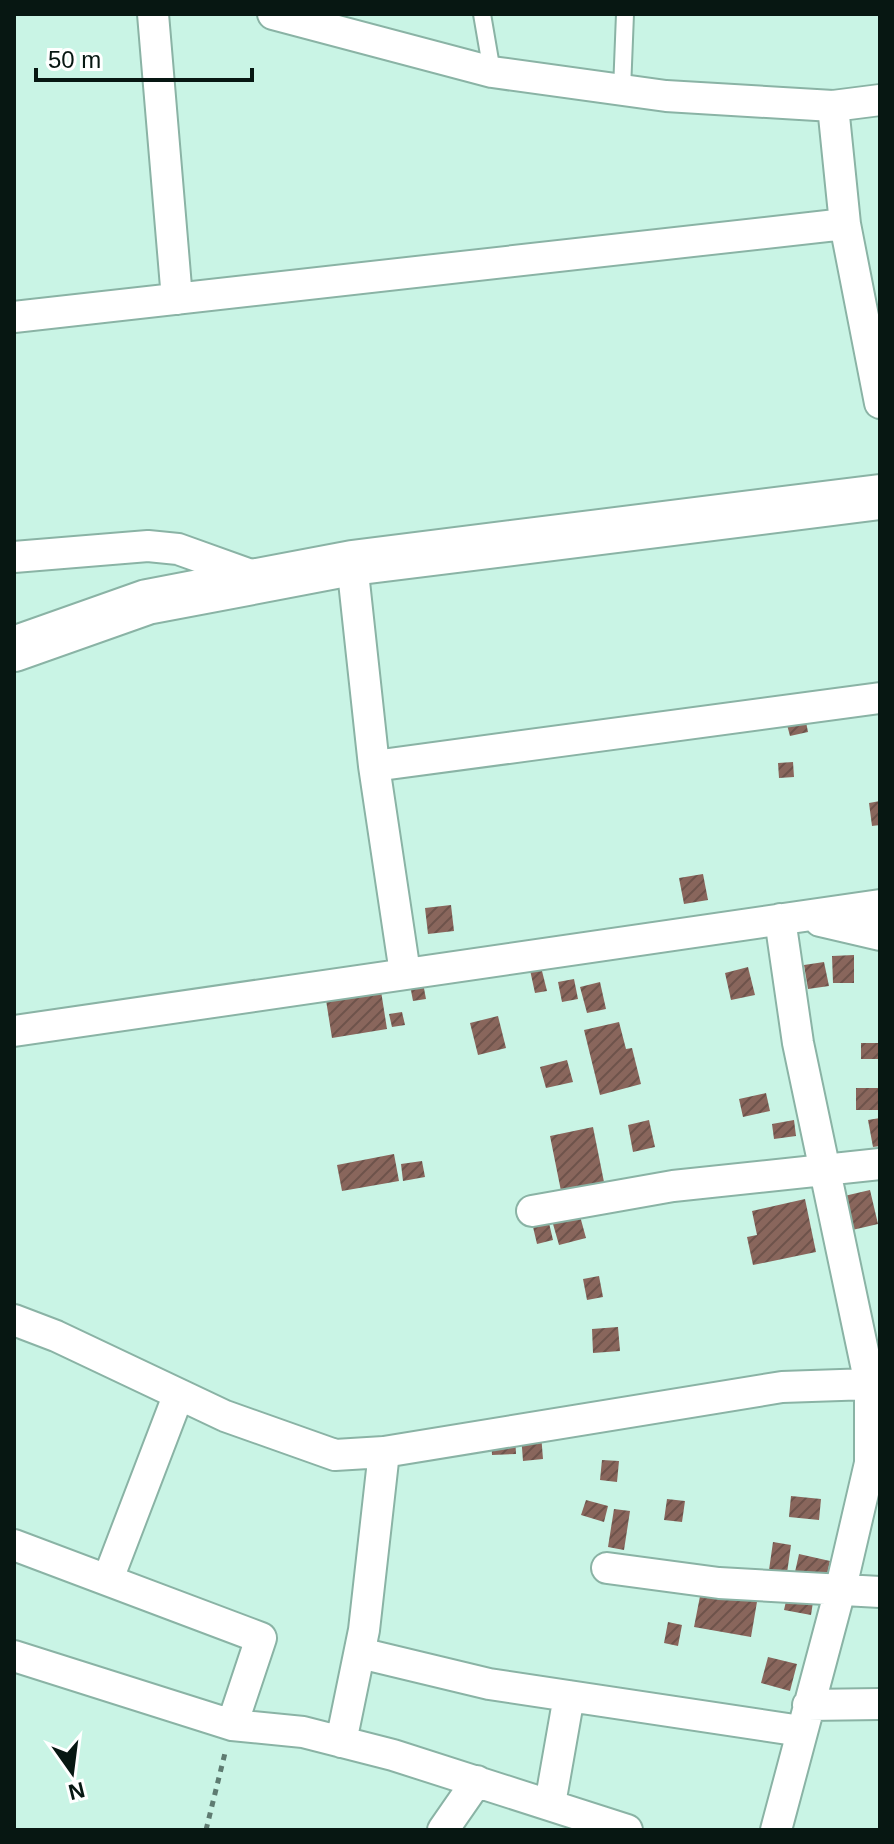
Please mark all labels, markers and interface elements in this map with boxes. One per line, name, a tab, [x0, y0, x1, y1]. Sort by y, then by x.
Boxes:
scale bar	[36, 32, 252, 82]
text: 50 m	[48, 46, 101, 73]
north arrow	[32, 1732, 112, 1812]
text: N	[66, 1777, 87, 1805]

